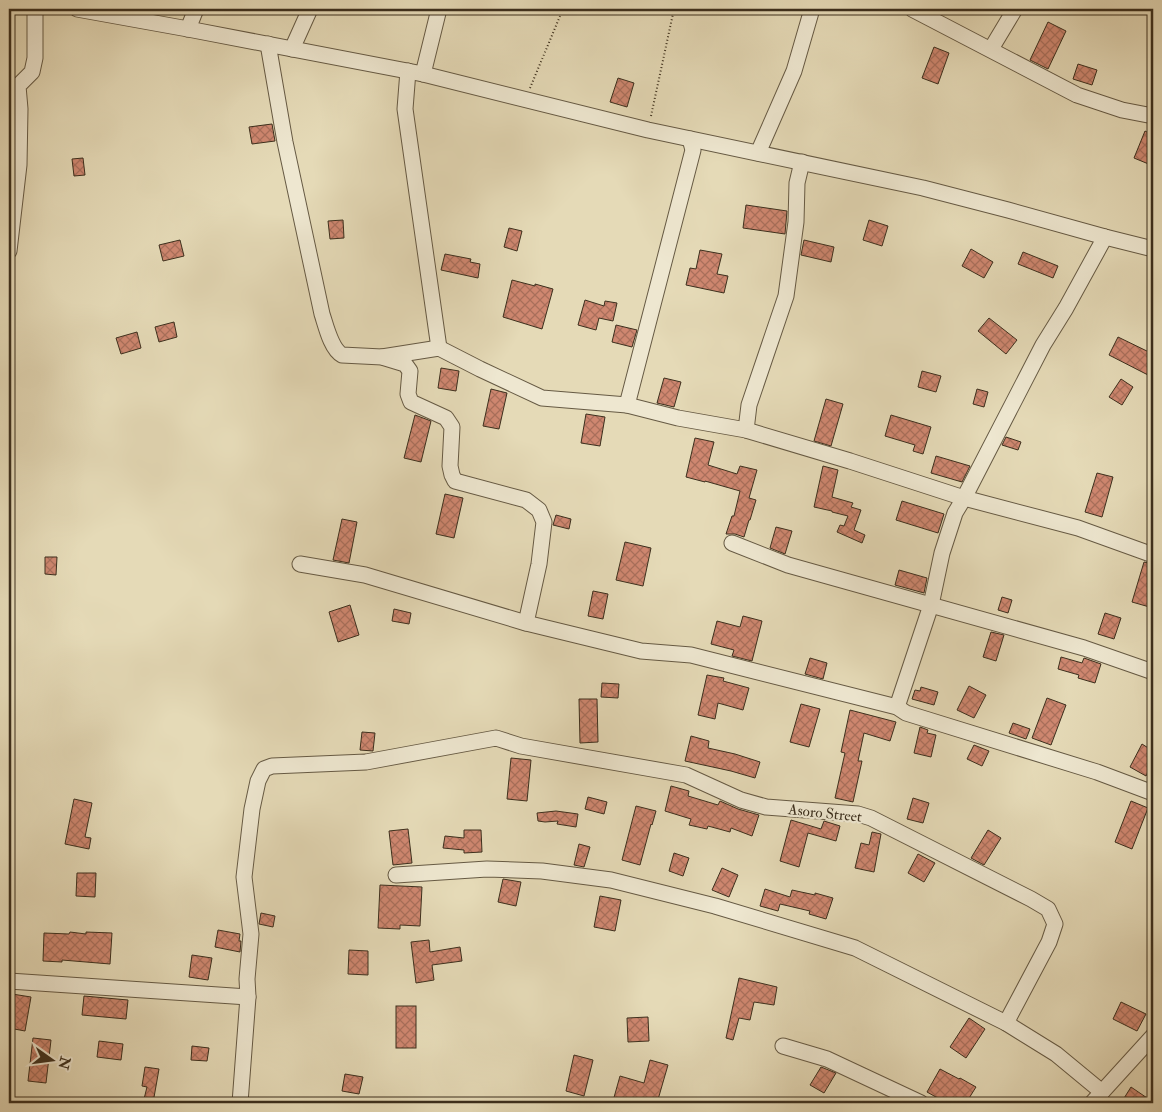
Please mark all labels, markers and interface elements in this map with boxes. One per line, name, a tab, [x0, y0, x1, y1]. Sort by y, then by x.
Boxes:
street label: Asoro Street	[786, 800, 863, 827]
north arrow	[28, 1034, 78, 1084]
text: N	[54, 1054, 74, 1072]

